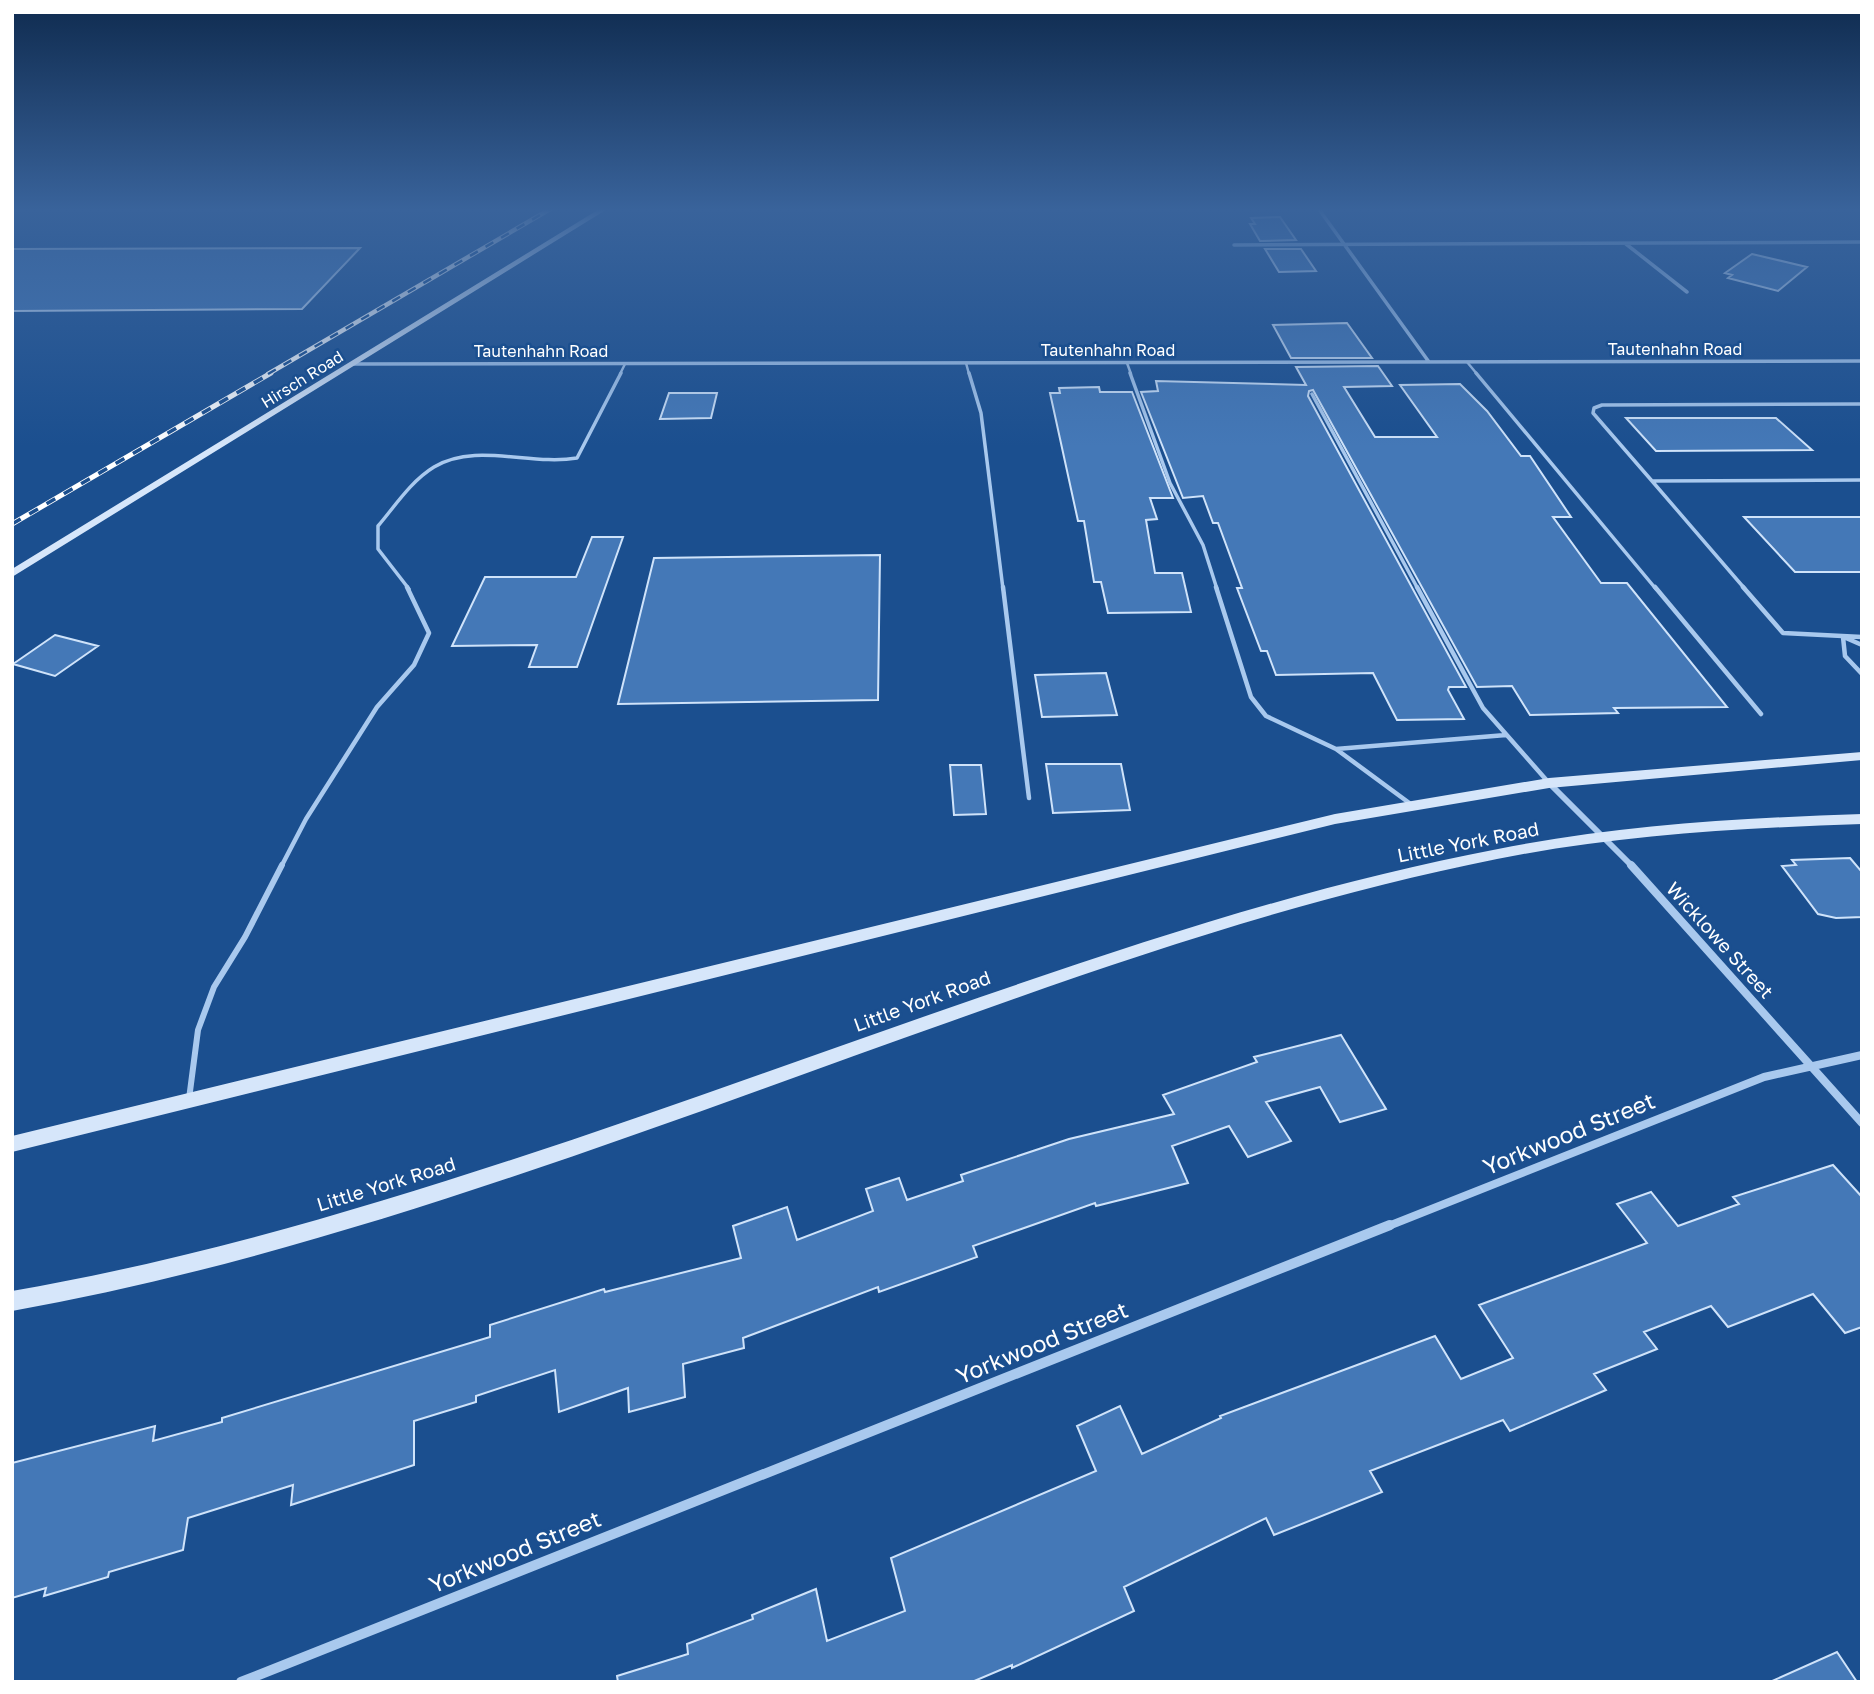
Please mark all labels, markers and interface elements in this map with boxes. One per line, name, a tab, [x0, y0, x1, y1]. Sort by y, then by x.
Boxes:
street label: Tautenhahn Road	[1608, 339, 1742, 359]
street label: Tautenhahn Road	[1041, 340, 1175, 360]
street label: Tautenhahn Road	[474, 341, 608, 361]
street label: Hirsch Road	[257, 346, 347, 412]
street label: Little York Road	[1395, 816, 1541, 867]
street label: Wicklowe Street	[1662, 877, 1779, 1003]
street label: Little York Road	[850, 965, 993, 1036]
street label: Yorkwood Street	[1479, 1086, 1659, 1180]
street label: Little York Road	[314, 1151, 458, 1216]
street label: Yorkwood Street	[952, 1295, 1132, 1389]
street label: Yorkwood Street	[425, 1504, 605, 1598]

